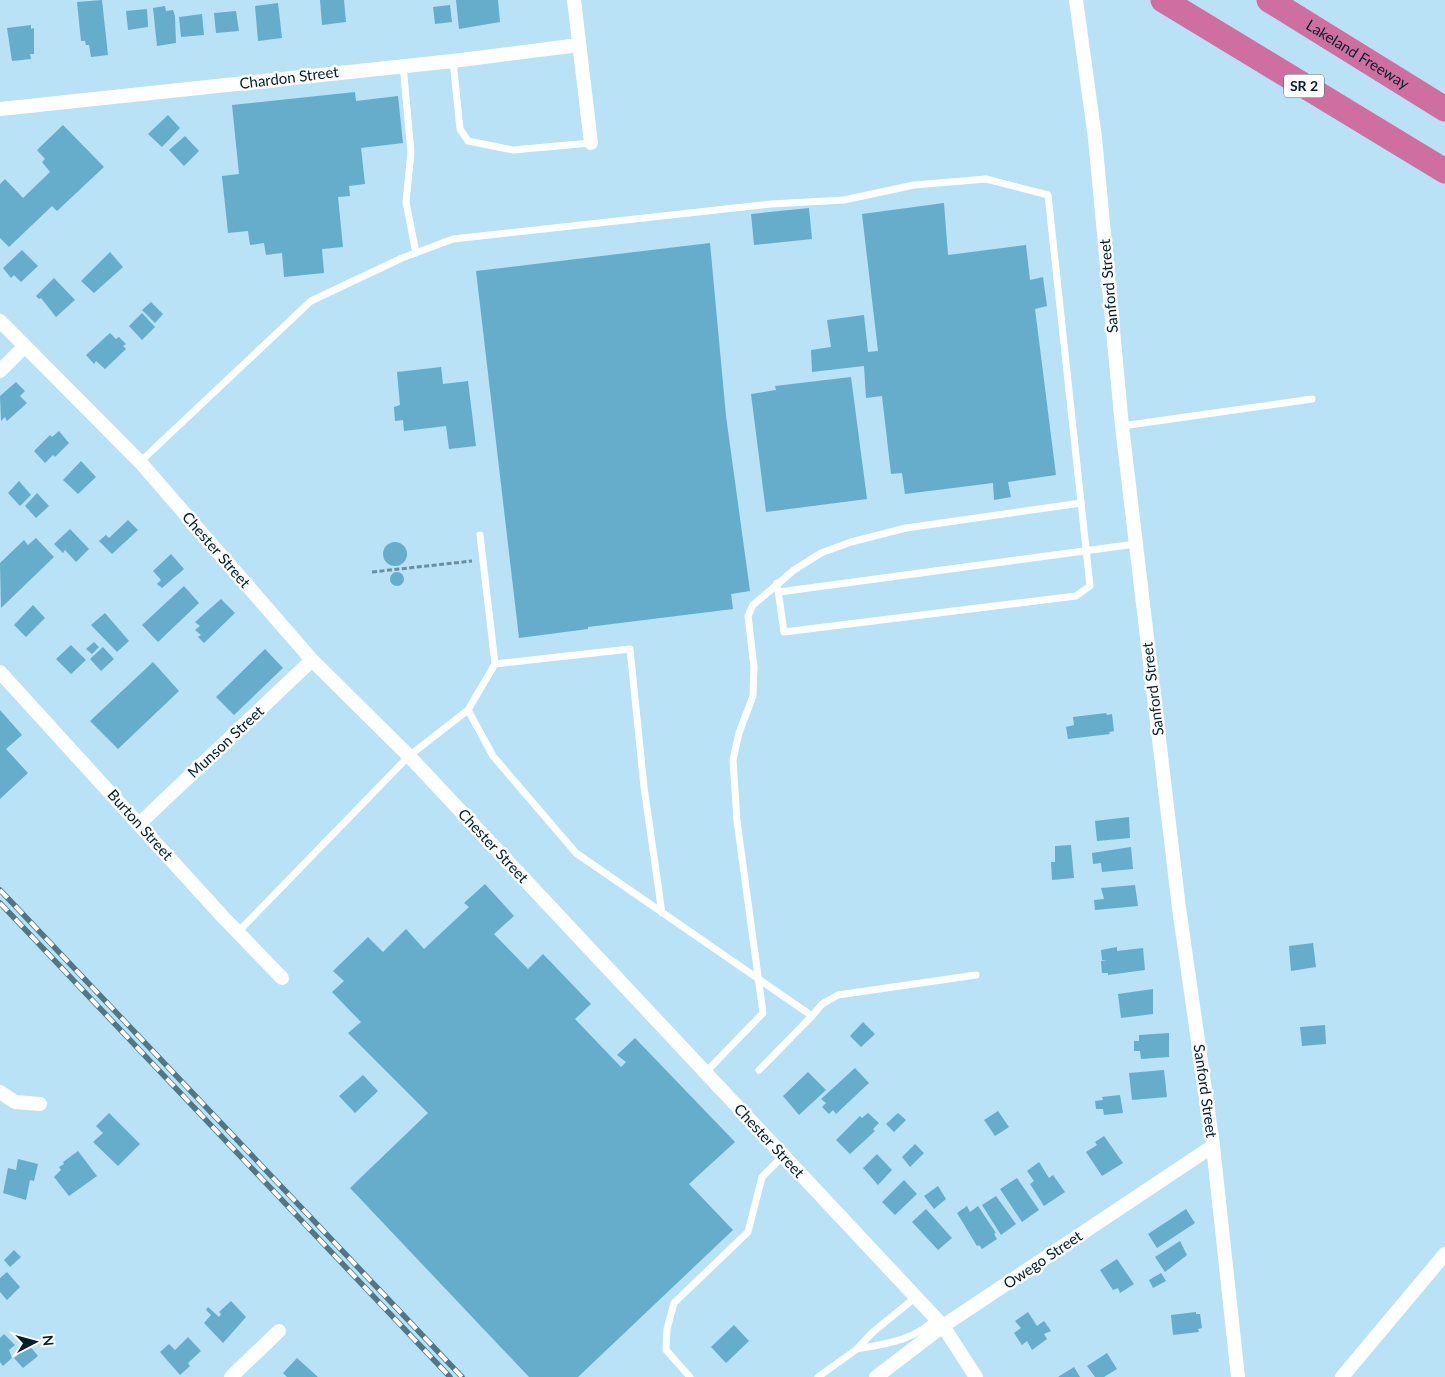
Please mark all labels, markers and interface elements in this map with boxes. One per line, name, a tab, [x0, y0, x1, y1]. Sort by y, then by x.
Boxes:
street label: Lakeland Freeway	[1303, 15, 1413, 93]
street label: Chardon Street	[238, 62, 340, 92]
road number: SR 2	[1284, 74, 1324, 98]
street label: Sanford Street	[1095, 238, 1121, 334]
street label: Chester Street	[179, 508, 255, 591]
street label: Sanford Street	[1137, 641, 1167, 737]
street label: Munson Street	[184, 701, 267, 781]
street label: Burton Street	[104, 785, 178, 864]
street label: Chester Street	[455, 805, 533, 886]
street label: Sanford Street	[1191, 1043, 1222, 1139]
street label: Chester Street	[731, 1100, 809, 1181]
street label: Owego Street	[1000, 1226, 1086, 1292]
north arrow	[10, 1317, 60, 1367]
text: N	[39, 1334, 57, 1347]

